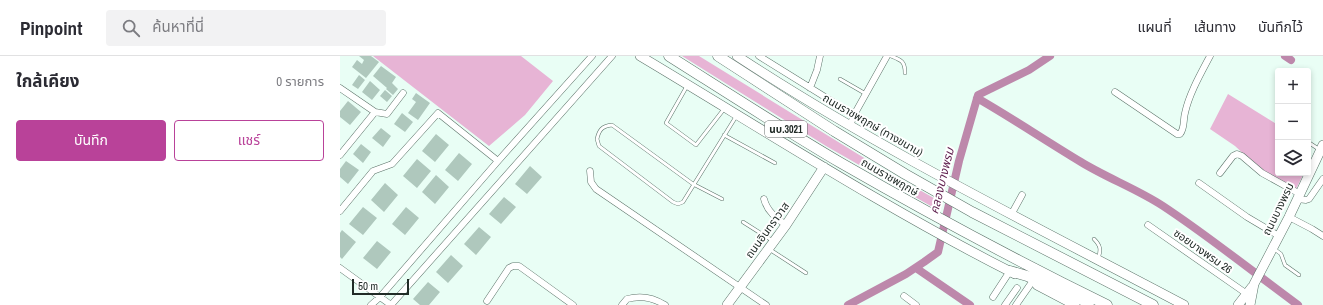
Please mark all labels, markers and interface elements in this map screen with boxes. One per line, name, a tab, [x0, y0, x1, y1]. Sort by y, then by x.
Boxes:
search box	[106, 10, 386, 46]
text: Pinpoint	[20, 15, 82, 41]
text: ค้นหาที่นี่	[152, 16, 204, 37]
icon: search	[120, 17, 142, 39]
text: แผนที่	[1138, 18, 1172, 36]
text: เส้นทาง	[1194, 18, 1236, 36]
text: บันทึกไว้	[1258, 18, 1303, 36]
map controls	[1275, 68, 1311, 176]
button: +	[1275, 68, 1311, 104]
text: ใกล้เคียง	[16, 69, 79, 92]
text: 0 รายการ	[276, 73, 324, 90]
street label: ถนนราชพฤกษ์ (ทางขนาน)	[820, 91, 926, 159]
button: −	[1275, 104, 1311, 140]
button: บันทึก	[16, 120, 166, 161]
button: แชร์	[174, 120, 324, 161]
road number: นบ.3021	[765, 121, 807, 137]
button: layers	[1275, 140, 1311, 176]
water label: คลองบางพรม	[926, 145, 958, 216]
street label: ถนนราชพฤกษ์	[859, 155, 921, 199]
street label: ถนนบางพรม	[1259, 180, 1297, 238]
street label: ถนนอินทราวาส	[742, 199, 792, 261]
street label: ซอยบางพรม 26	[1171, 226, 1235, 276]
scale bar	[352, 277, 409, 296]
text: 50 m	[358, 279, 378, 293]

